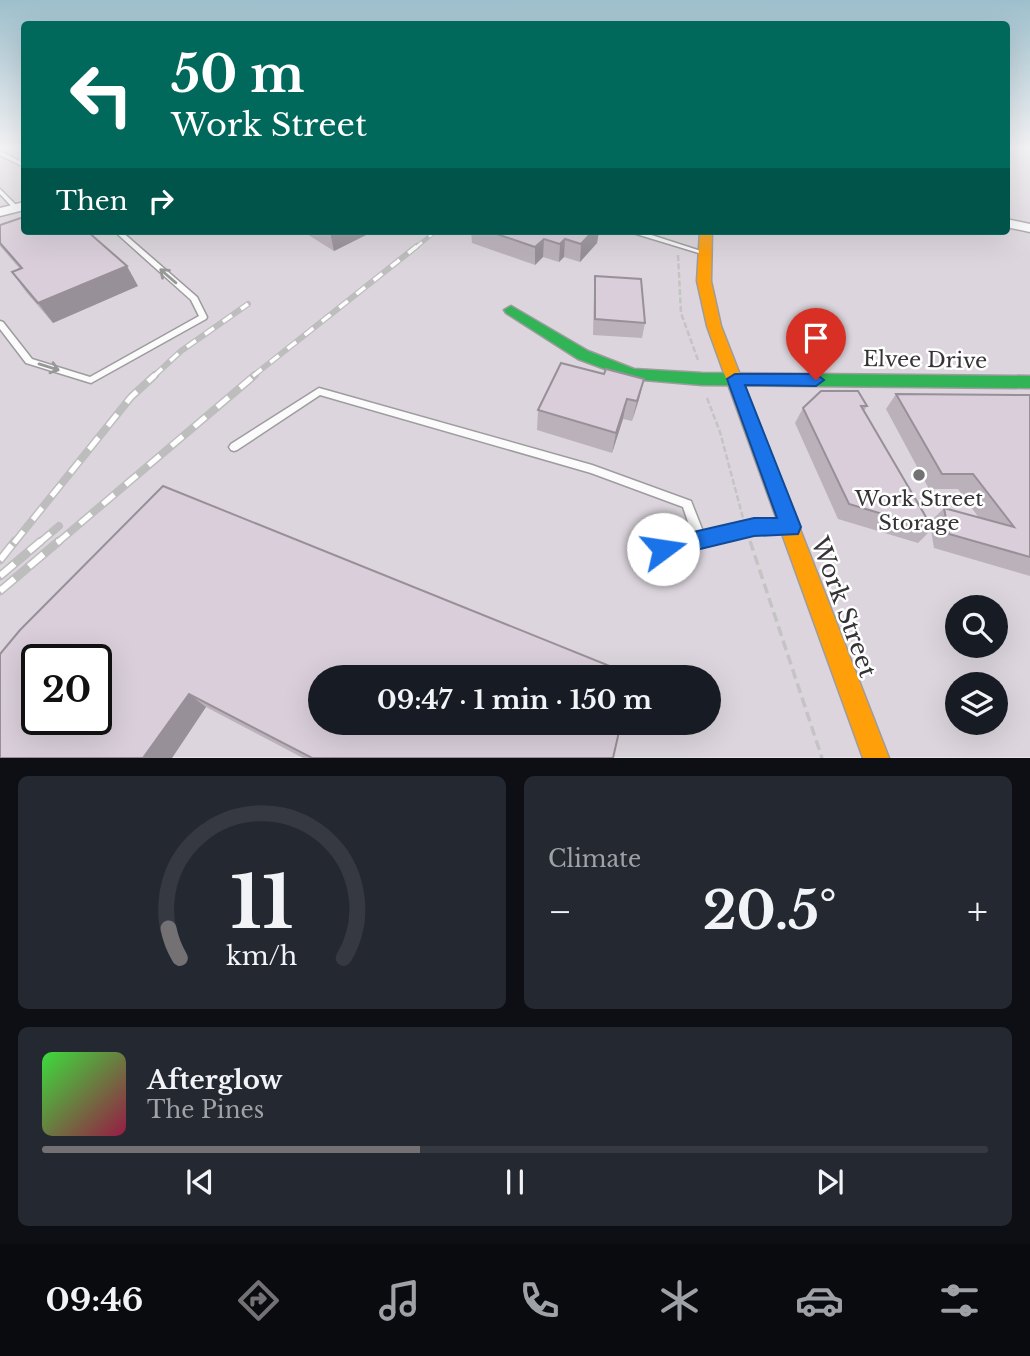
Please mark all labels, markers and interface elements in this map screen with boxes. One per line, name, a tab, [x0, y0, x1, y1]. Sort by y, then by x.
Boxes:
text: 50 m	[171, 44, 304, 105]
icon: left	[56, 49, 147, 140]
text: Work Street	[171, 105, 367, 145]
icon: right	[142, 182, 180, 220]
text: Then	[56, 185, 128, 217]
one-way arrow	[159, 268, 177, 284]
pin	[786, 308, 846, 380]
icon: arrive	[797, 319, 835, 357]
street label: Elvee Drive	[863, 346, 987, 374]
one-way arrow	[38, 362, 60, 375]
marker: Work Street Storage	[911, 467, 927, 483]
place label: Work Street Storage	[854, 486, 983, 536]
position arrow	[626, 512, 700, 586]
street label: Work Street	[805, 532, 883, 681]
map controls	[945, 595, 1008, 735]
button: search	[945, 595, 1008, 658]
speed limit sign: 20	[21, 644, 112, 735]
button: layers	[945, 672, 1008, 735]
text: 09:47 · 1 min · 150 m	[377, 684, 652, 716]
text: Climate	[548, 845, 641, 873]
text: 11	[230, 858, 294, 949]
text: 20.5°	[703, 879, 837, 943]
text: −	[548, 888, 572, 935]
text: +	[967, 888, 988, 935]
text: km/h	[227, 941, 297, 972]
text: Afterglow	[147, 1064, 283, 1096]
text: The Pines	[147, 1096, 264, 1124]
icon: previous	[181, 1163, 219, 1201]
icon: pause	[496, 1163, 534, 1201]
icon: next	[811, 1163, 849, 1201]
icon: directions	[234, 1276, 283, 1325]
icon: music	[375, 1276, 424, 1325]
icon: phone	[515, 1276, 564, 1325]
icon: climate	[655, 1276, 704, 1325]
icon: car	[795, 1276, 844, 1325]
icon: filters	[935, 1276, 984, 1325]
text: 09:46	[46, 1280, 143, 1320]

